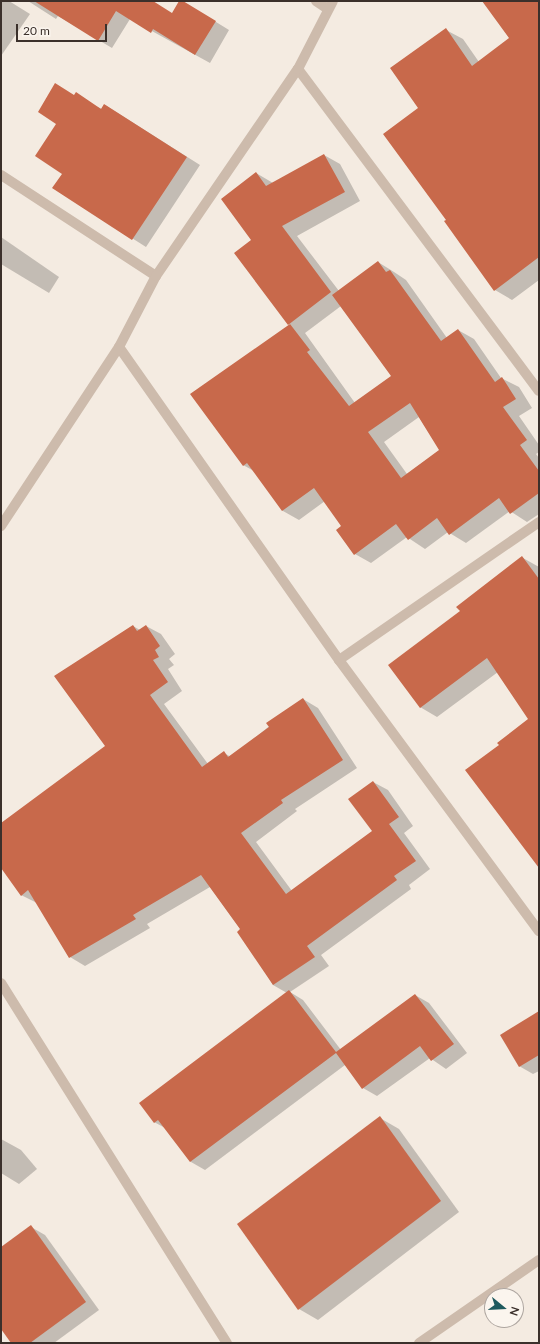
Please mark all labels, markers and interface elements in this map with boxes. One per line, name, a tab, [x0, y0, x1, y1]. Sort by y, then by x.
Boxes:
scale bar	[18, 16, 109, 42]
text: 20 m	[23, 23, 50, 38]
north arrow	[484, 1288, 524, 1328]
text: N	[507, 1306, 522, 1318]

